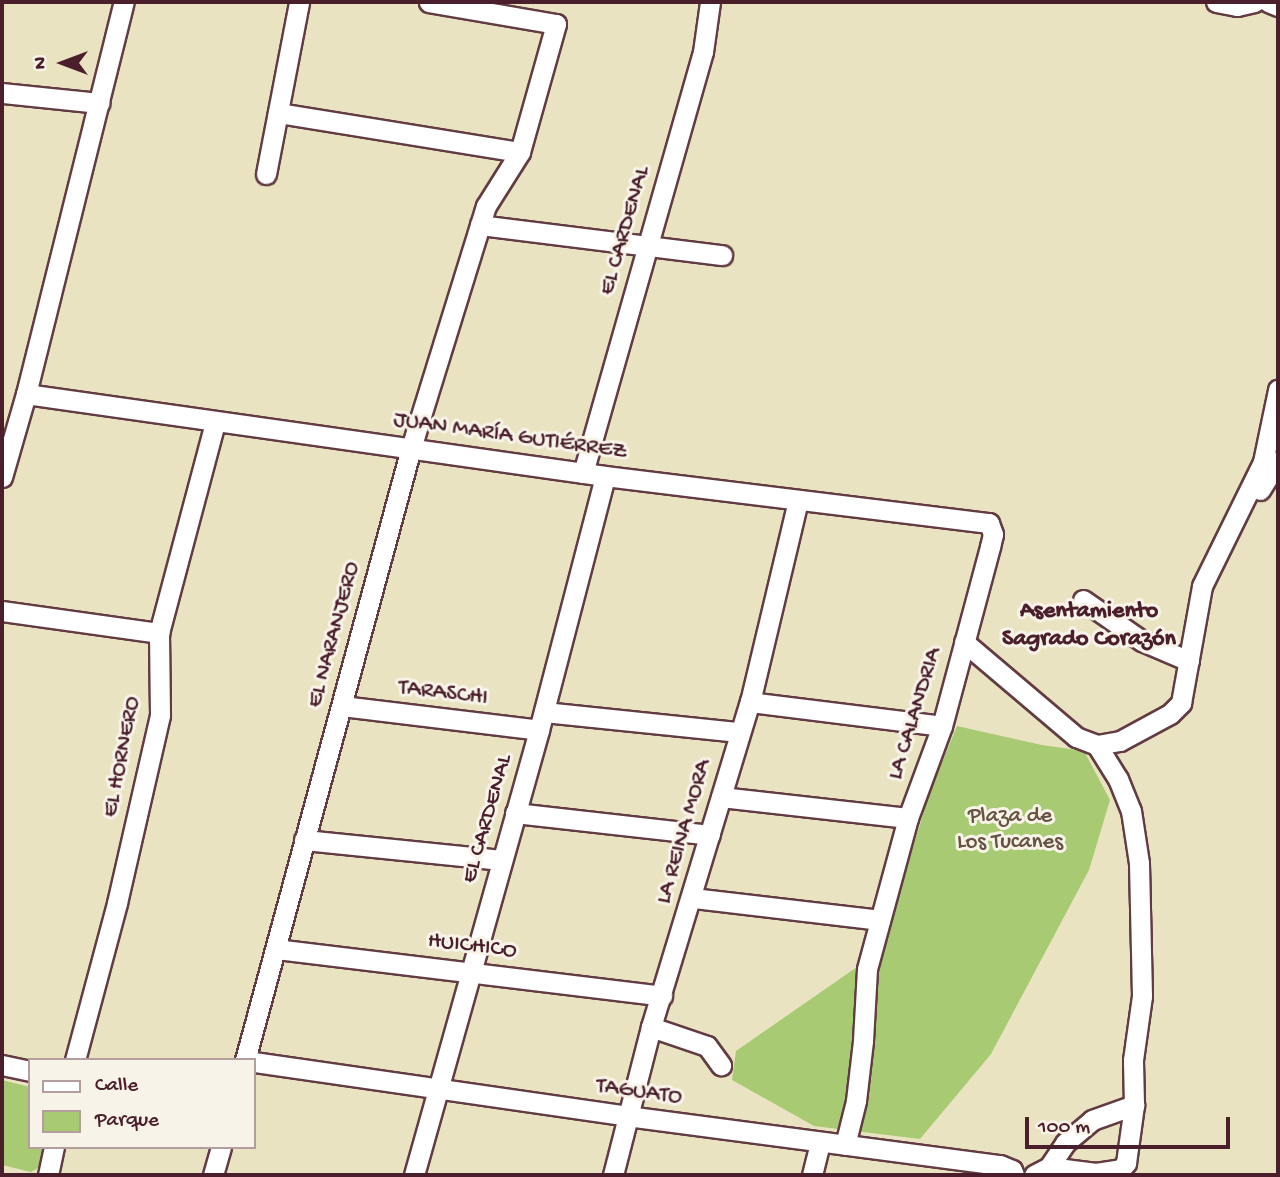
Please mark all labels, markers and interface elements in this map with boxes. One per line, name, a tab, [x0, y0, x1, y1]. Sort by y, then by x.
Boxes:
north arrow	[28, 28, 98, 98]
text: N	[30, 57, 53, 69]
street label: EL CARDENAL	[594, 163, 658, 299]
street label: JUAN MARÍA GUTIÉRREZ	[392, 407, 628, 467]
street label: EL NARANJERO	[302, 559, 368, 711]
district label: Asentamiento Sagrado Corazón	[1002, 598, 1176, 654]
street label: LA CALANDRIA	[883, 645, 949, 783]
street label: TARASCHI	[397, 675, 489, 713]
street label: EL HORNERO	[98, 694, 148, 820]
street label: EL CARDENAL	[456, 751, 520, 887]
street label: LA REINA MORA	[651, 757, 719, 907]
park label: Plaza de Los Tucanes	[957, 803, 1063, 857]
street label: HUICHICO	[426, 928, 518, 966]
legend	[28, 1058, 256, 1149]
street label: TAGUATO	[594, 1073, 684, 1113]
text: Calle	[95, 1074, 138, 1099]
scale bar	[1028, 1104, 1233, 1148]
text: Parque	[95, 1109, 159, 1134]
text: 100 m	[1038, 1116, 1090, 1141]

